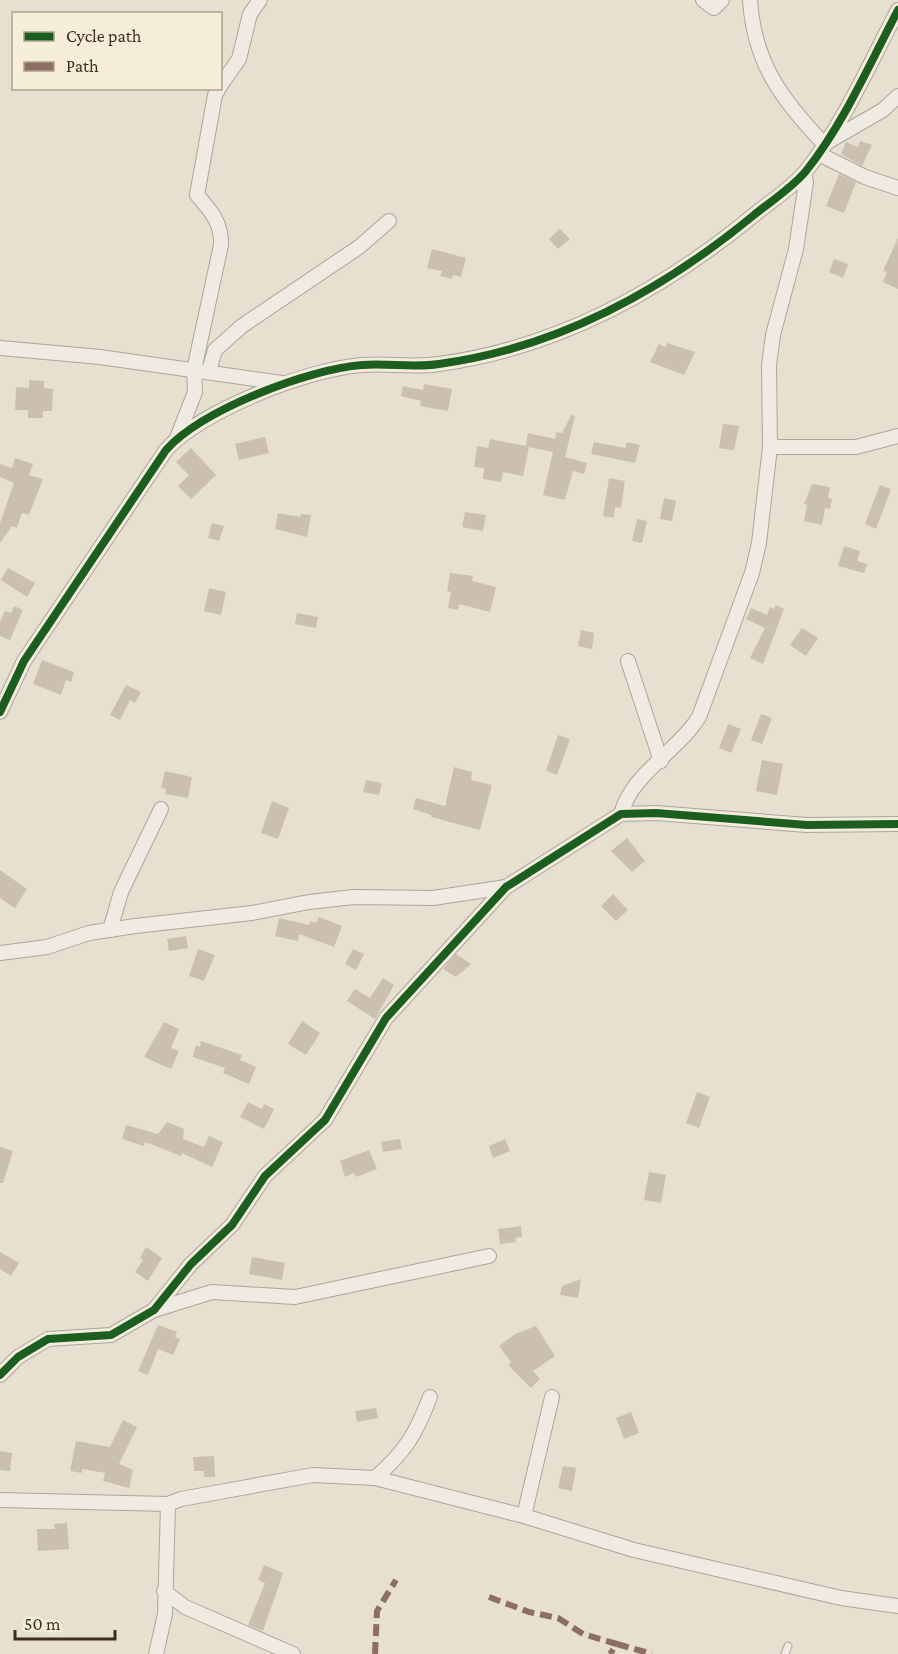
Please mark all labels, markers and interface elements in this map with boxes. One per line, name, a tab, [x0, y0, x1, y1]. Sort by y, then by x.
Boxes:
legend	[12, 12, 222, 90]
text: Cycle path	[66, 26, 142, 46]
text: Path	[66, 56, 99, 76]
scale bar	[15, 1603, 116, 1641]
text: 50 m	[24, 1614, 61, 1634]

